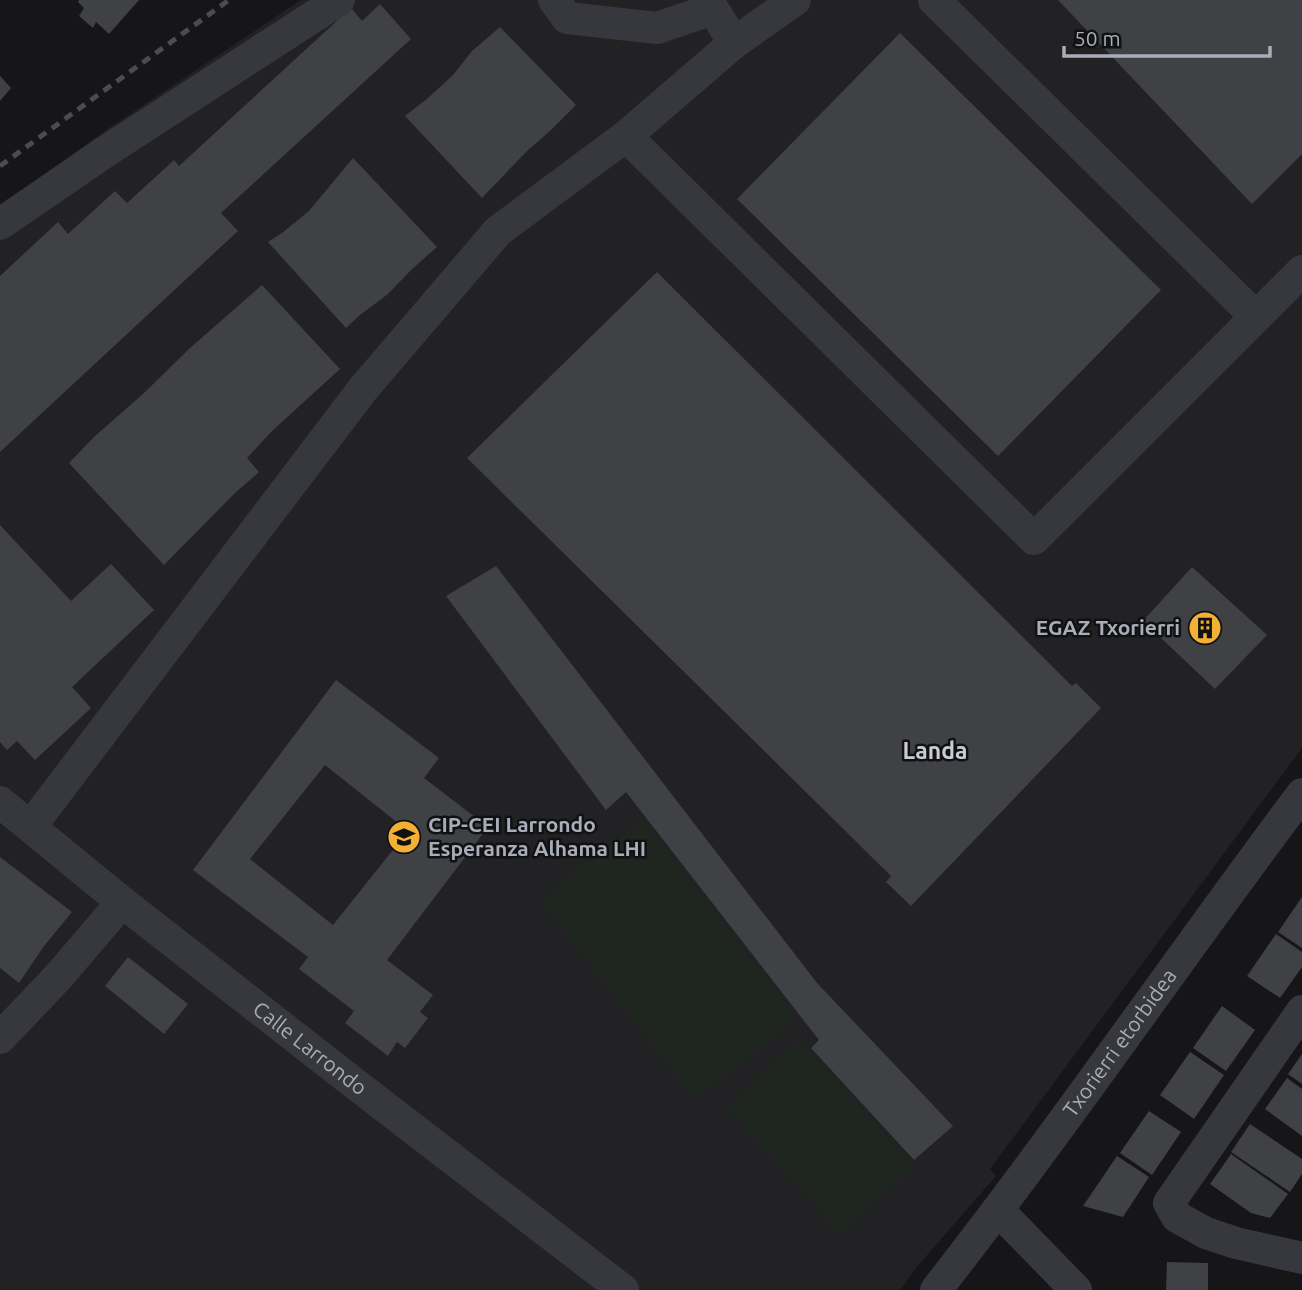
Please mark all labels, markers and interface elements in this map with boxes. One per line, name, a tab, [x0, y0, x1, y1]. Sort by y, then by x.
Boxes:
scale bar	[1064, 14, 1270, 58]
text: 50 m	[1074, 26, 1121, 50]
building icon: EGAZ Txorierri	[1186, 609, 1224, 647]
place label: EGAZ Txorierri	[1036, 615, 1180, 639]
district label: Landa	[902, 738, 968, 763]
place label: CIP-CEI Larrondo Esperanza Alhama LHI	[428, 812, 646, 860]
school or university icon: CIP-CEI Larrondo Esperanza Alhama LHI	[385, 818, 423, 856]
street label: Txorierri etorbidea	[1058, 964, 1181, 1121]
street label: Calle Larrondo	[249, 996, 372, 1100]

